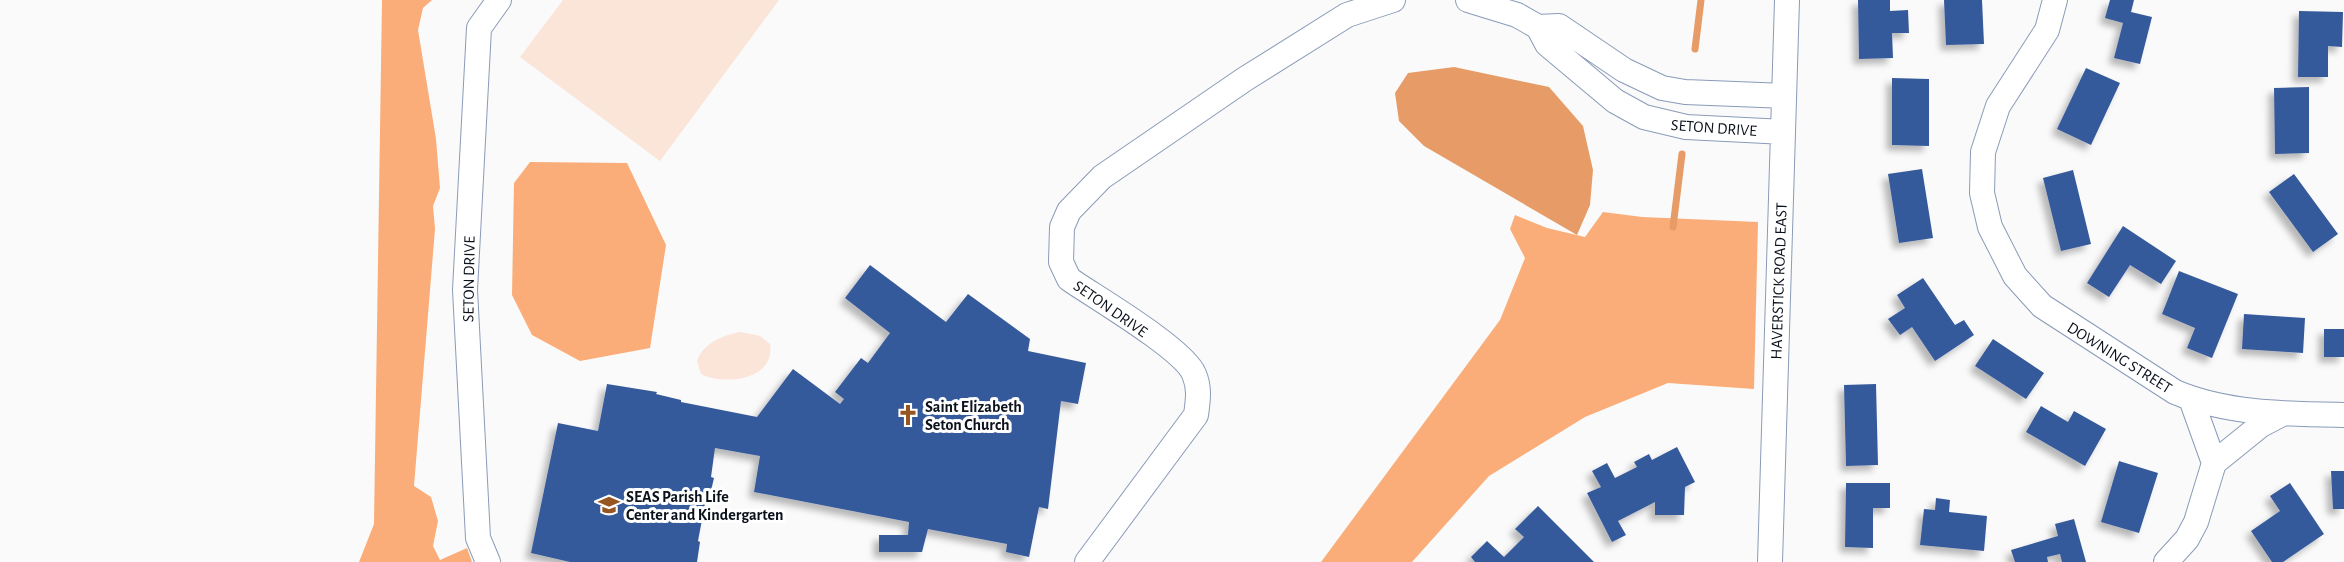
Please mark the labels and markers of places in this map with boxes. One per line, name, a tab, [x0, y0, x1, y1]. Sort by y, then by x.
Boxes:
place label: Saint Elizabeth Seton Church	[925, 399, 1022, 433]
church icon: Saint Elizabeth Seton Church	[896, 403, 920, 427]
place label: SEAS Parish Life Center and Kindergarten	[626, 489, 784, 523]
school or university icon: SEAS Parish Life Center and Kindergarten	[597, 493, 621, 517]

